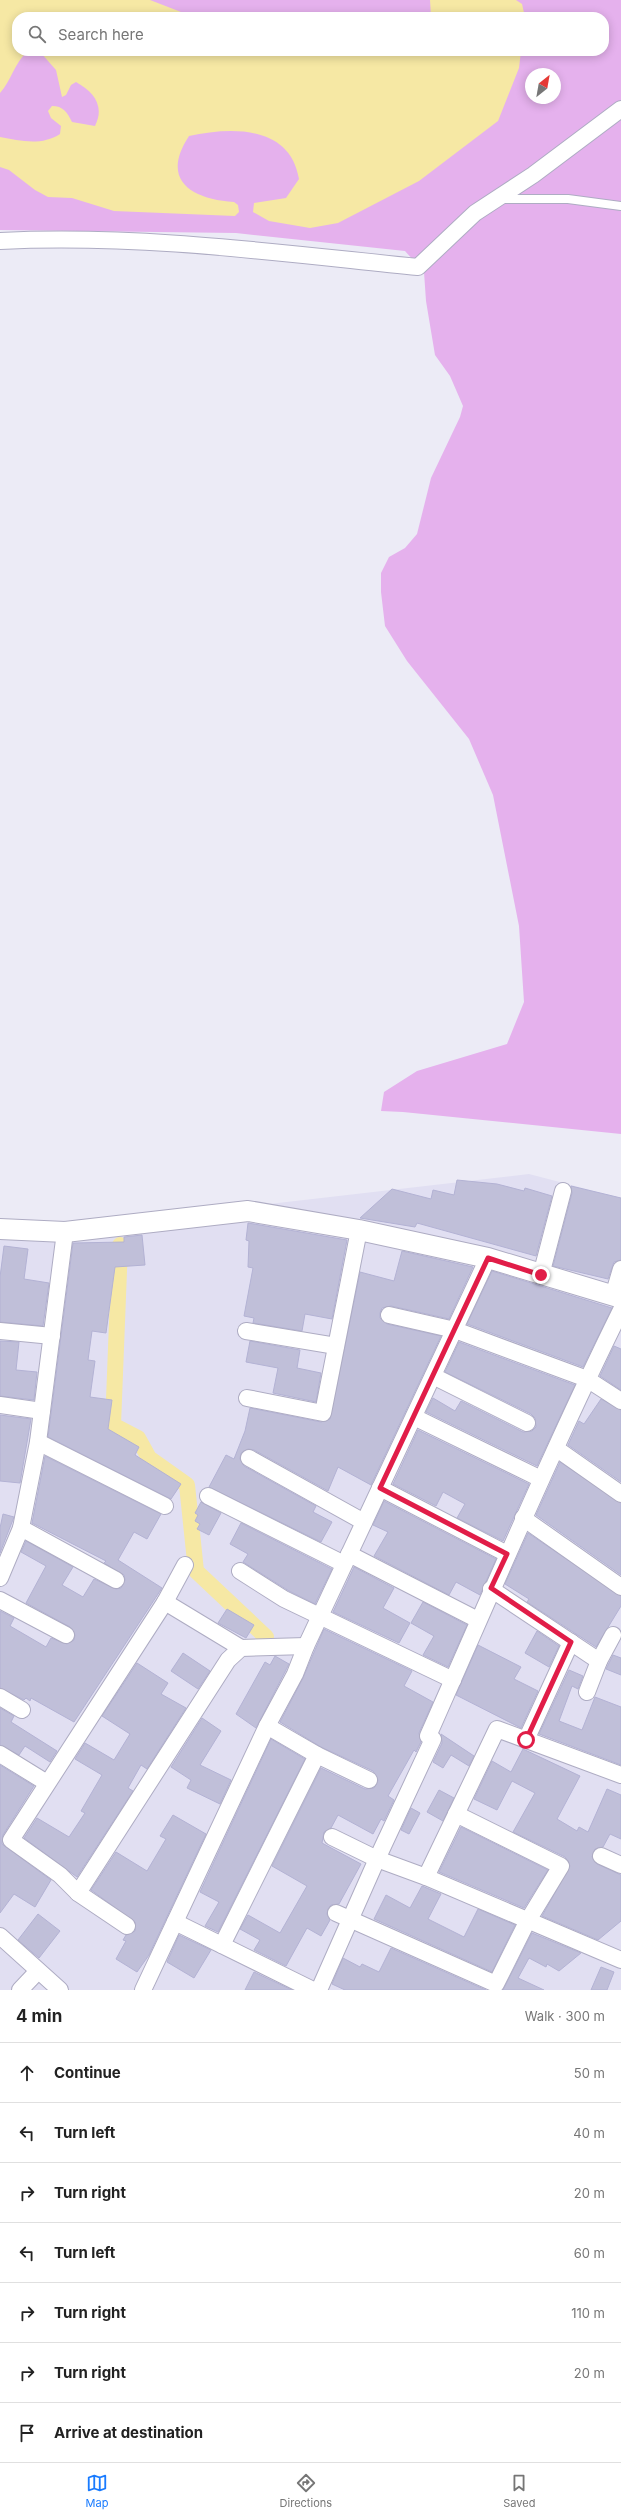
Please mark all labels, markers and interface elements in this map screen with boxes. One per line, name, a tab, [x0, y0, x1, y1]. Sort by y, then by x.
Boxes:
search box	[12, 12, 609, 56]
icon: search	[26, 23, 48, 45]
text: Search here	[58, 25, 144, 44]
north arrow	[525, 68, 561, 104]
route end	[532, 1266, 550, 1284]
route start	[517, 1731, 535, 1749]
text: 4 min	[16, 2006, 62, 2026]
text: Walk · 300 m	[525, 2008, 605, 2024]
icon: ahead	[16, 2062, 38, 2084]
text: Continue	[54, 2063, 121, 2082]
text: 50 m	[574, 2065, 605, 2081]
icon: left	[16, 2122, 38, 2144]
text: Turn left	[54, 2123, 115, 2142]
text: 40 m	[573, 2125, 605, 2141]
icon: right	[16, 2182, 38, 2204]
text: Turn right	[54, 2183, 126, 2202]
text: 20 m	[574, 2185, 605, 2201]
icon: left	[16, 2242, 38, 2264]
text: Turn left	[54, 2243, 115, 2262]
text: 60 m	[574, 2245, 605, 2261]
icon: right	[16, 2302, 38, 2324]
text: Turn right	[54, 2303, 126, 2322]
text: 110 m	[571, 2305, 605, 2321]
icon: right	[16, 2362, 38, 2384]
text: Turn right	[54, 2363, 126, 2382]
text: 20 m	[574, 2365, 605, 2381]
icon: arrive	[16, 2422, 38, 2444]
text: Arrive at destination	[54, 2423, 203, 2442]
tab: Map	[86, 2472, 108, 2510]
tab: Directions	[280, 2472, 332, 2510]
tab: Saved	[503, 2472, 535, 2510]

